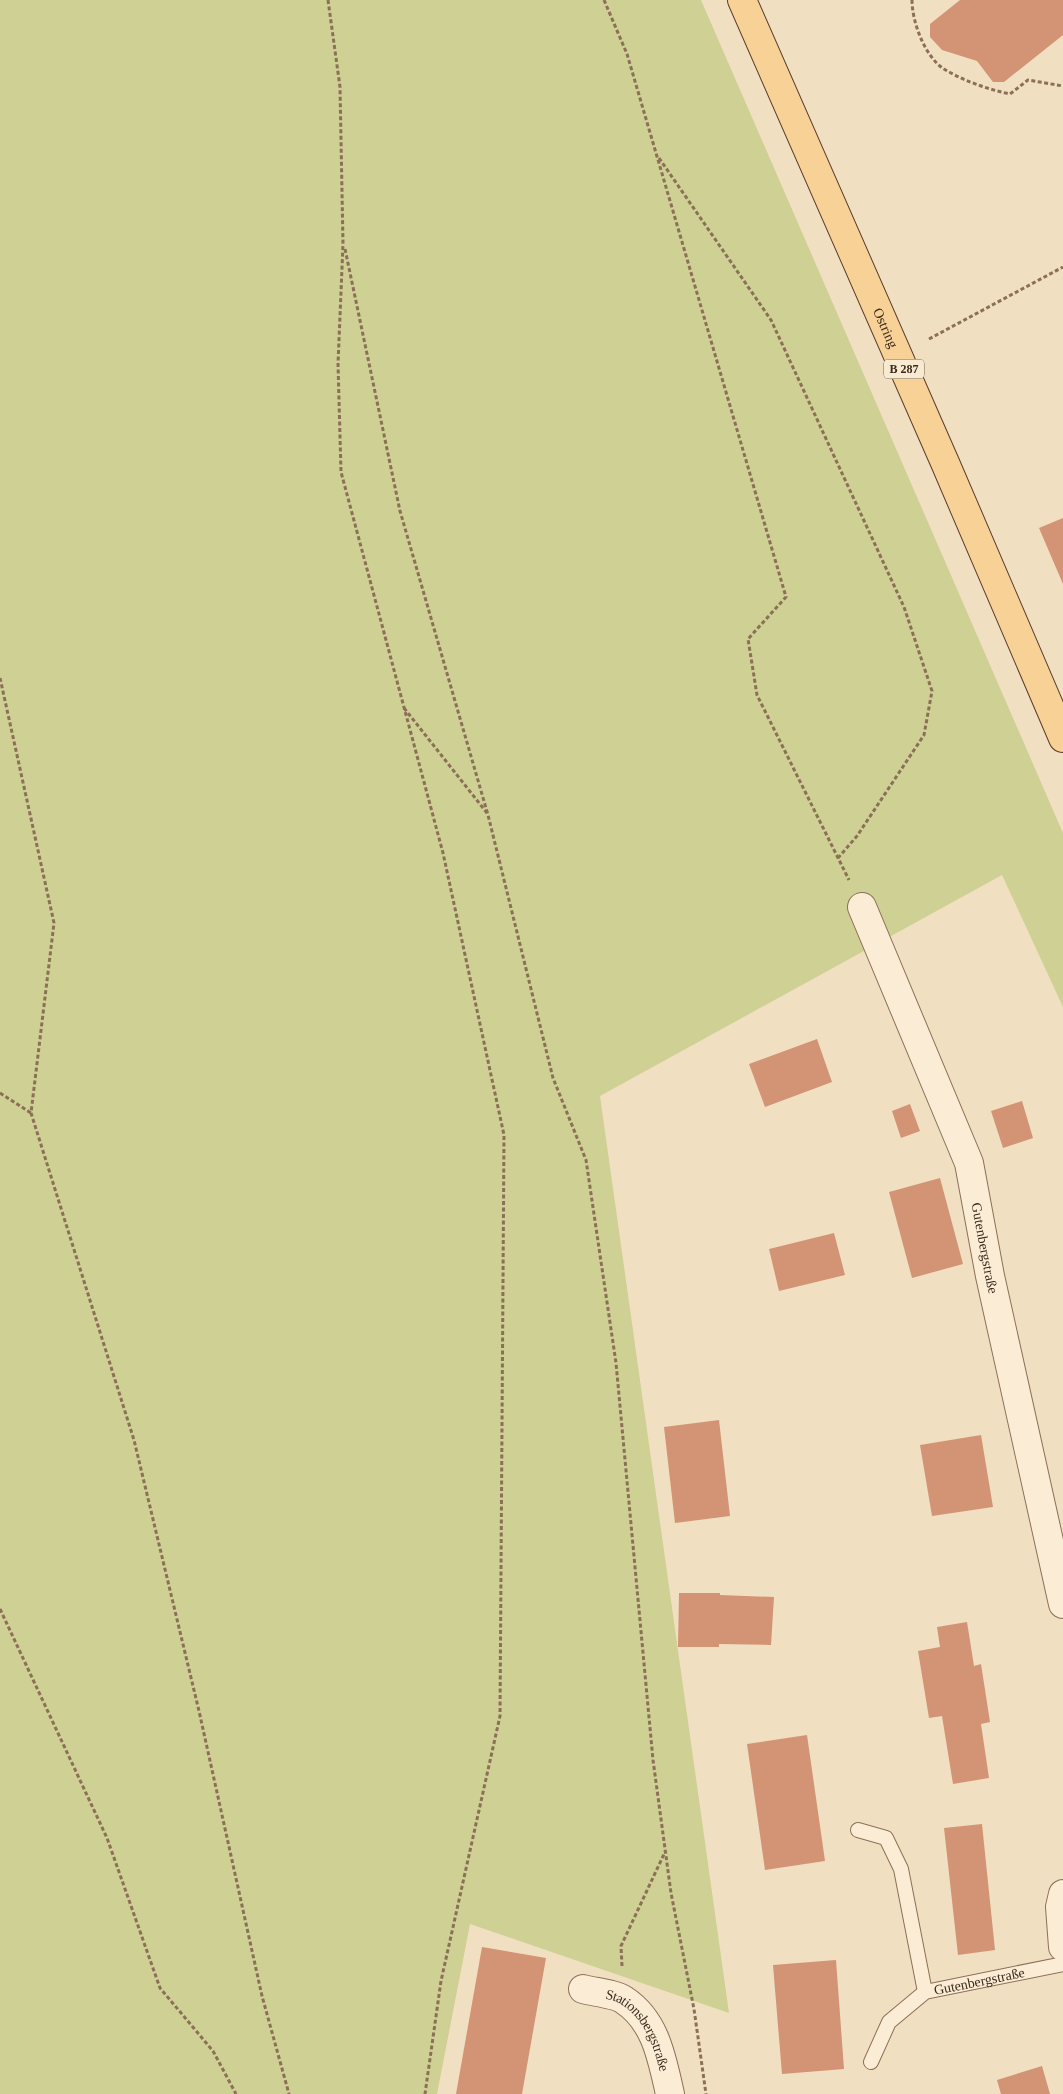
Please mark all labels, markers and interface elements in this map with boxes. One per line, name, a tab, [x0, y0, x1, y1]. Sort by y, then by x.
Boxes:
street label: Ostring	[871, 306, 901, 350]
road number: B 287	[884, 359, 924, 378]
street label: Gutenbergstraße	[969, 1201, 1001, 1295]
street label: Gutenbergstraße	[932, 1964, 1026, 1998]
street label: Stationsbergstraße	[604, 1986, 672, 2073]

